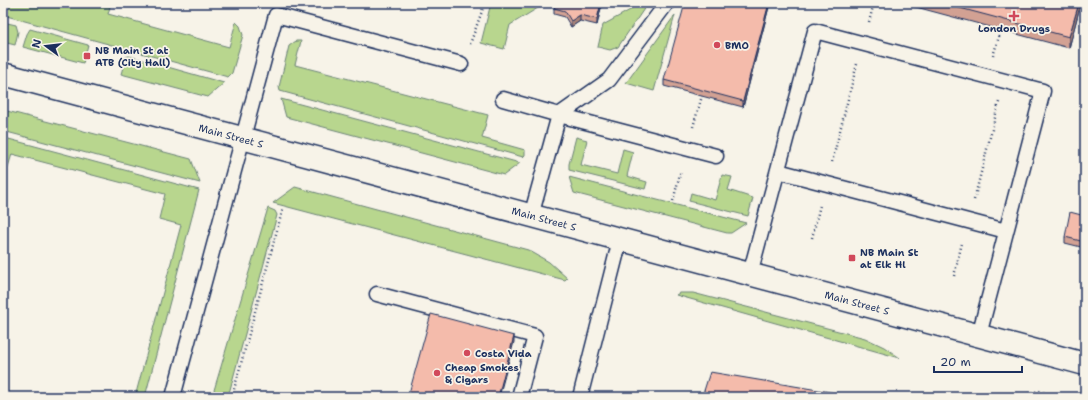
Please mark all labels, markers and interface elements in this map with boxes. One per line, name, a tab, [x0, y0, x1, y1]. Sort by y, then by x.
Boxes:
marker: London Drugs	[1009, 11, 1019, 21]
place label: London Drugs	[978, 22, 1050, 35]
north arrow	[26, 26, 66, 66]
text: N	[28, 37, 45, 50]
place label: BMO	[725, 39, 749, 52]
marker: BMO	[712, 40, 722, 50]
place label: NB Main St at ATB (City Hall)	[95, 44, 170, 69]
marker: NB Main St at ATB (City Hall)	[82, 51, 92, 61]
street label: Main Street S	[197, 121, 265, 151]
street label: Main Street S	[510, 204, 578, 234]
place label: NB Main St at Elk Hl	[860, 246, 918, 271]
marker: NB Main St at Elk Hl	[847, 253, 857, 263]
street label: Main Street S	[823, 288, 891, 318]
place label: Costa Vida	[475, 347, 532, 360]
marker: Costa Vida	[462, 348, 472, 358]
scale bar	[934, 348, 1022, 374]
text: 20 m	[940, 354, 971, 370]
place label: Cheap Smokes & Cigars	[445, 361, 519, 386]
marker: Cheap Smokes & Cigars	[432, 368, 442, 378]

